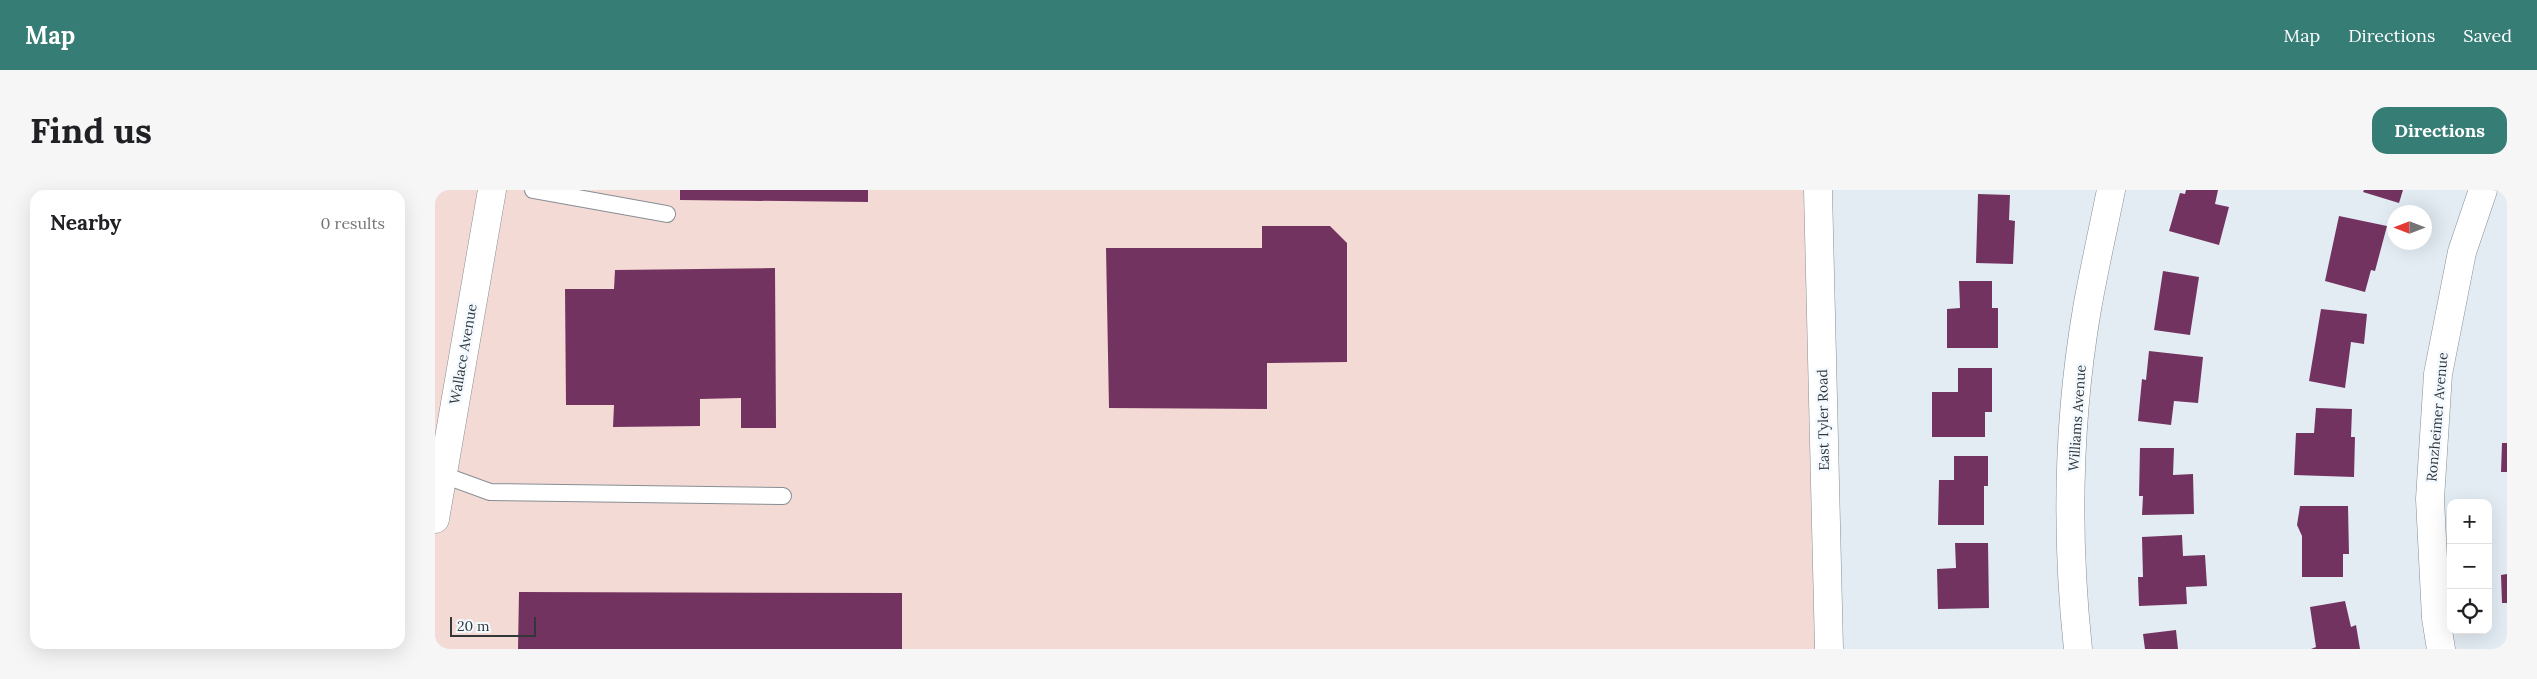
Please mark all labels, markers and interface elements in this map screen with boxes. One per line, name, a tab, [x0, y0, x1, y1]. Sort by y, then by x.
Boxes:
text: Map	[25, 20, 75, 51]
text: Map	[2284, 24, 2320, 47]
text: Directions	[2348, 24, 2435, 47]
text: Saved	[2463, 24, 2512, 47]
button: Directions	[2372, 107, 2507, 154]
text: Find us	[30, 108, 152, 153]
north arrow	[2387, 205, 2432, 250]
text: Nearby	[50, 209, 121, 236]
text: 0 results	[320, 213, 385, 233]
street label: Wallace Avenue	[445, 302, 481, 406]
street label: Ronzheimer Avenue	[2422, 351, 2452, 482]
street label: Williams Avenue	[2064, 364, 2090, 472]
street label: East Tyler Road	[1813, 369, 1833, 471]
map controls	[2447, 499, 2492, 634]
button: +	[2447, 499, 2492, 544]
button: −	[2447, 544, 2492, 589]
button: locate	[2447, 589, 2492, 634]
scale bar	[450, 614, 536, 637]
text: 20 m	[457, 617, 489, 635]

